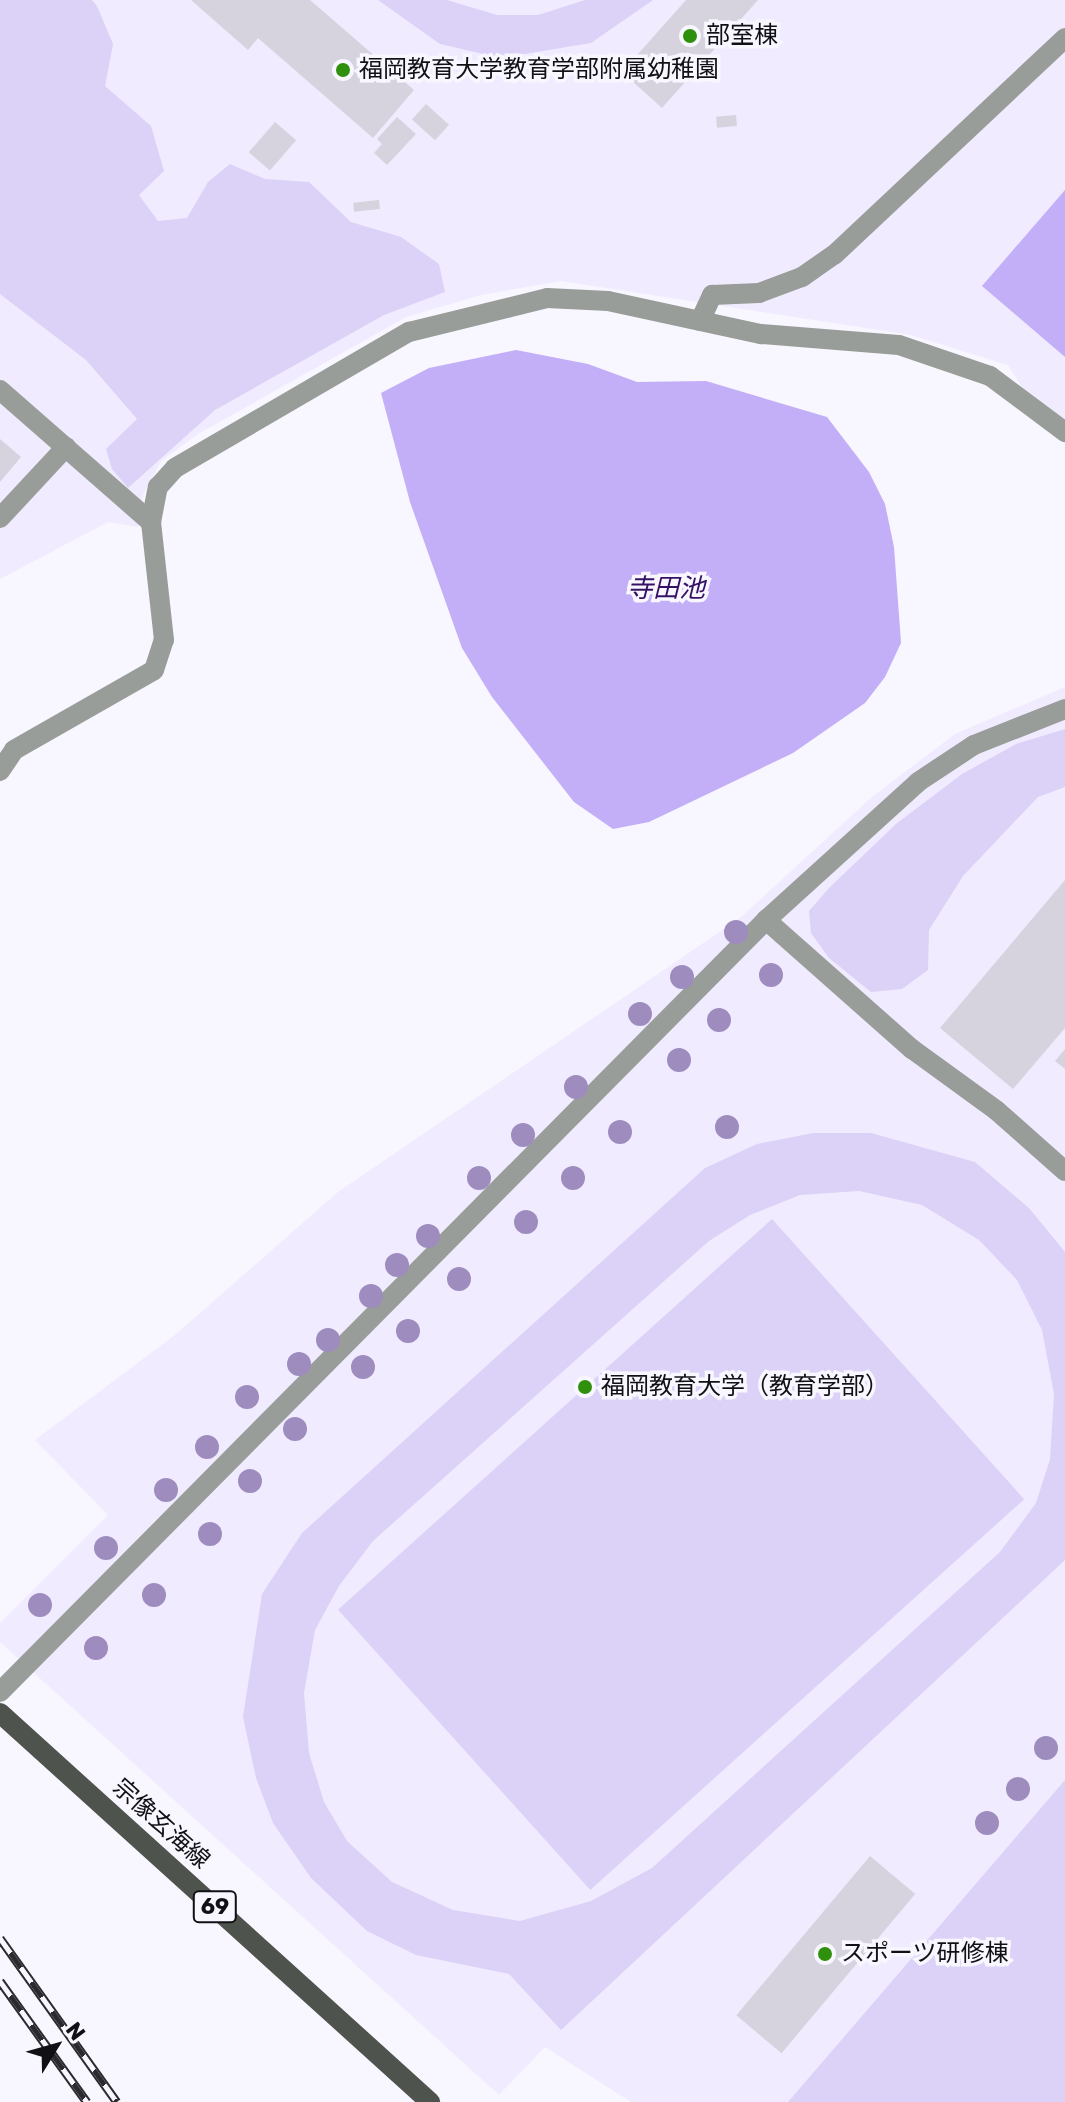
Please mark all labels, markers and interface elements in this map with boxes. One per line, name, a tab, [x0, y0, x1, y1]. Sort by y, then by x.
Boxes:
place label: 部室棟	[706, 22, 778, 50]
marker: 部室棟	[681, 27, 699, 45]
place label: 福岡教育大学教育学部附属幼稚園	[359, 56, 719, 84]
marker: 福岡教育大学教育学部附属幼稚園	[334, 61, 352, 79]
water label: 寺田池	[627, 573, 705, 605]
place label: 福岡教育大学（教育学部）	[601, 1373, 889, 1401]
marker: 福岡教育大学（教育学部）	[576, 1378, 594, 1396]
street label: 宗像玄海線	[107, 1773, 215, 1875]
road number: 69	[191, 1889, 239, 1925]
place label: スポーツ研修棟	[841, 1940, 1009, 1968]
marker: スポーツ研修棟	[816, 1945, 834, 1963]
north arrow	[16, 2006, 96, 2086]
text: N	[60, 2017, 91, 2046]

